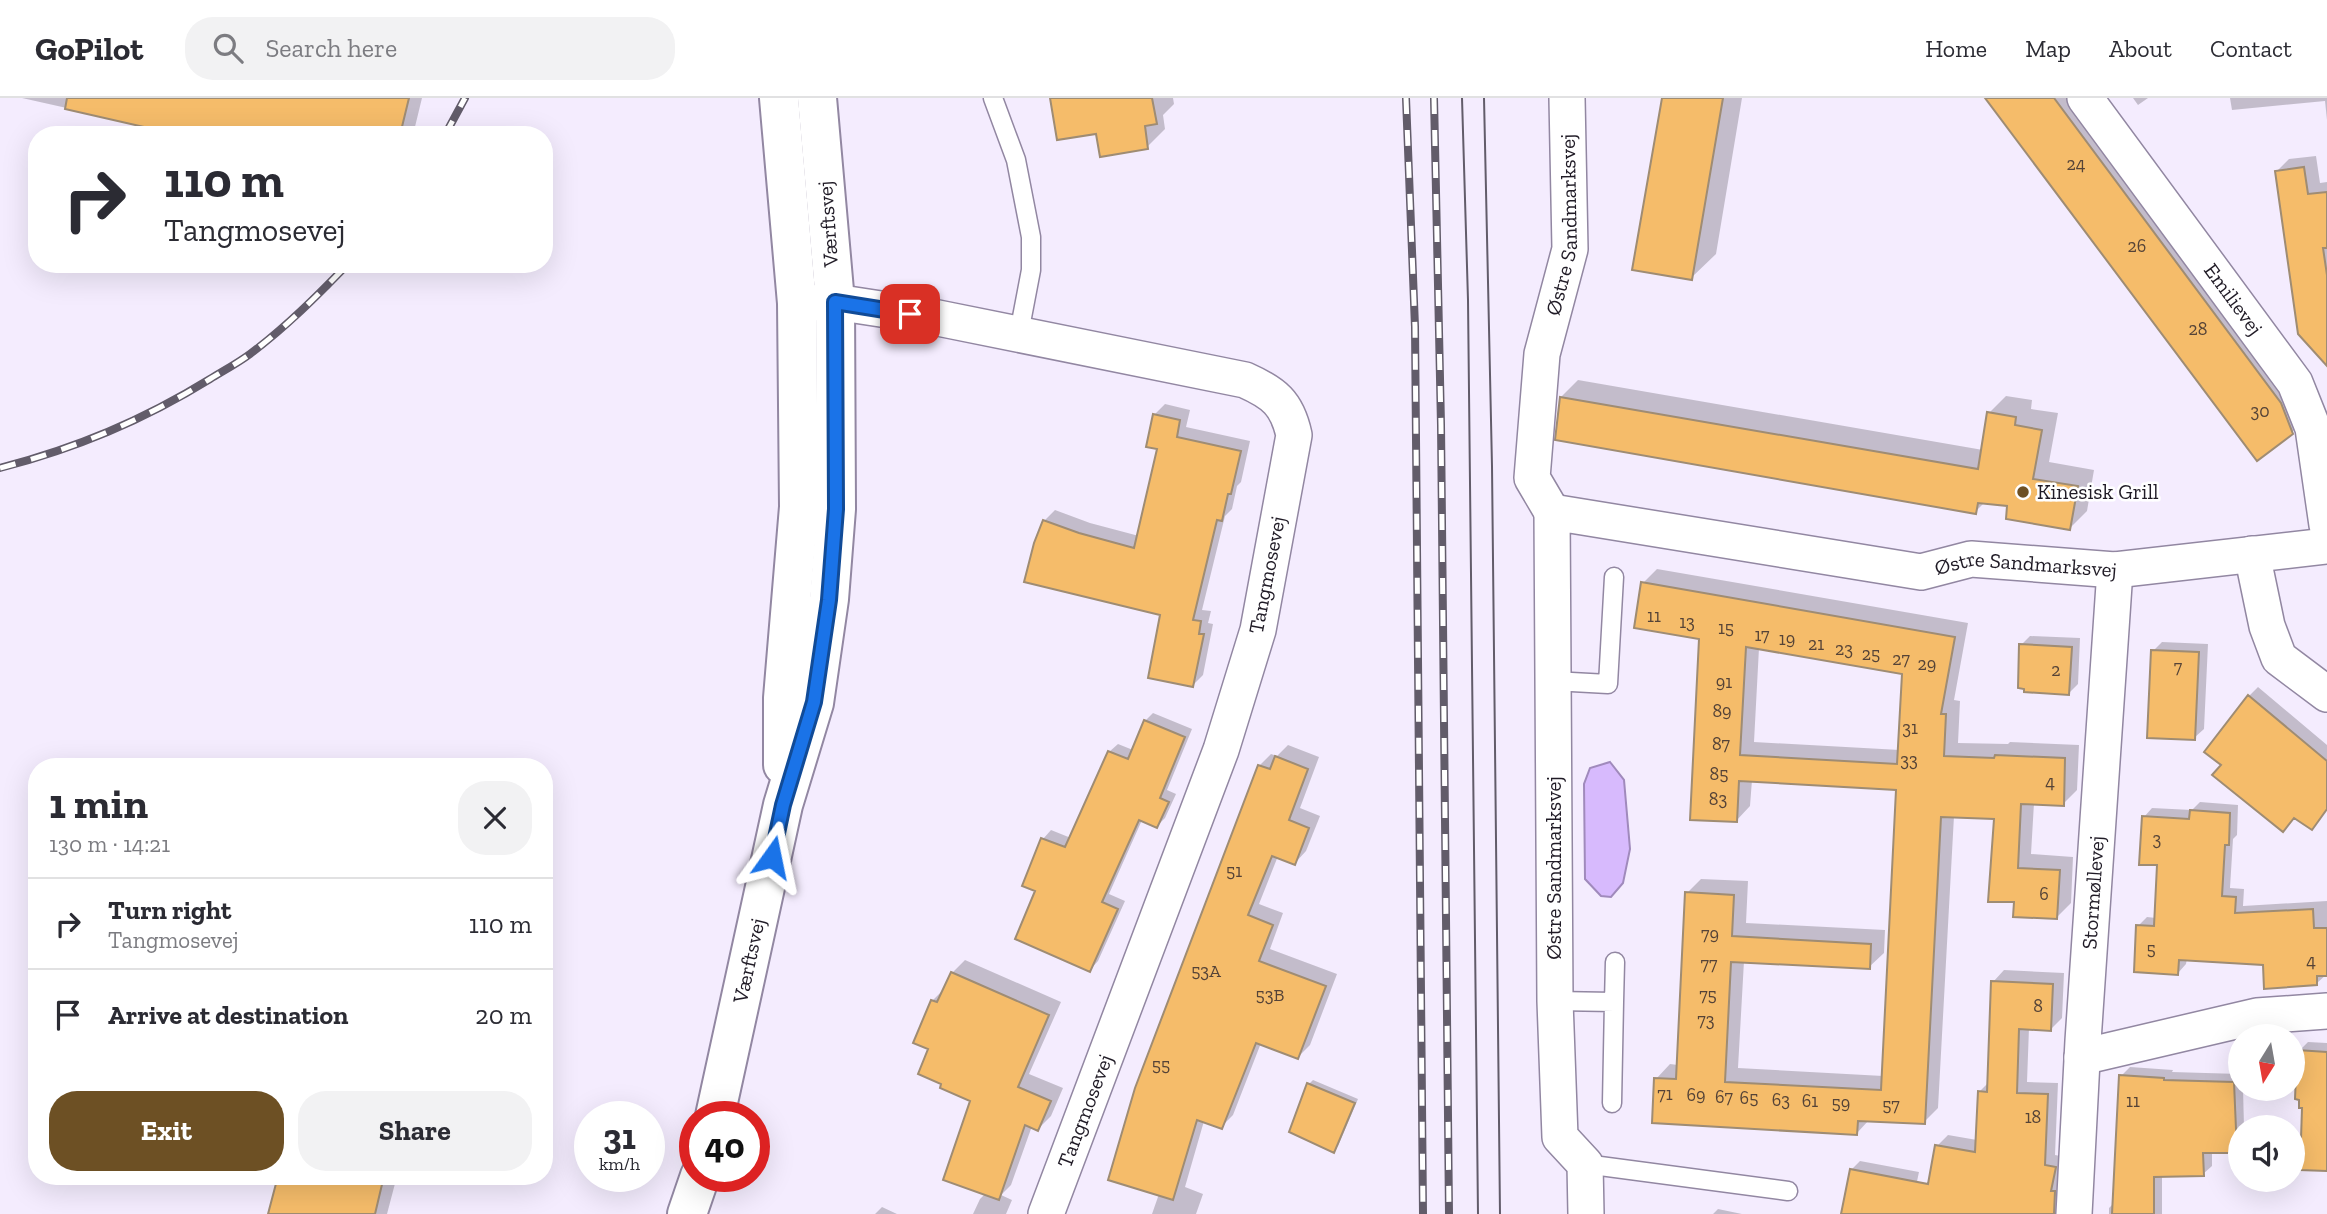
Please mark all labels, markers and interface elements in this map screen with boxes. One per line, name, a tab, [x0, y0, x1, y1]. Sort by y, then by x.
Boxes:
search box	[185, 17, 675, 80]
text: GoPilot	[35, 29, 143, 68]
icon: search	[209, 29, 247, 67]
text: Search here	[265, 32, 397, 64]
text: Home	[1925, 34, 1987, 63]
text: Map	[2025, 34, 2071, 63]
text: About	[2109, 34, 2172, 63]
text: Contact	[2210, 34, 2292, 63]
street label: Østre Sandmarksvej	[1540, 134, 1582, 318]
text: 110 m	[164, 151, 284, 210]
house number: 24	[2067, 153, 2086, 175]
icon: right	[49, 154, 140, 245]
street label: Værftsvej	[812, 180, 844, 269]
text: Tangmosevej	[164, 211, 346, 249]
house number: 26	[2128, 235, 2146, 257]
street label: Emilievej	[2199, 258, 2268, 340]
pin	[880, 284, 940, 344]
icon: arrive	[891, 295, 929, 333]
house number: 28	[2189, 318, 2207, 340]
house number: 30	[2250, 400, 2270, 422]
place label: Kinesisk Grill	[2037, 479, 2159, 504]
marker: Kinesisk Grill	[2015, 484, 2031, 500]
street label: Tangmosevej	[1243, 514, 1291, 636]
street label: Østre Sandmarksvej	[1932, 545, 2118, 583]
house number: 11	[1647, 605, 1661, 627]
house number: 13	[1679, 611, 1695, 633]
house number: 15	[1718, 617, 1734, 639]
house number: 17	[1754, 624, 1770, 646]
house number: 19	[1779, 628, 1795, 650]
house number: 21	[1808, 633, 1824, 655]
house number: 23	[1835, 638, 1853, 660]
house number: 25	[1862, 643, 1880, 665]
house number: 27	[1892, 648, 1910, 670]
house number: 29	[1918, 653, 1936, 675]
house number: 7	[2174, 656, 2183, 678]
house number: 2	[2051, 659, 2061, 681]
house number: 91	[1716, 671, 1732, 693]
house number: 89	[1712, 700, 1732, 722]
house number: 31	[1902, 717, 1918, 739]
house number: 87	[1712, 733, 1731, 755]
house number: 33	[1900, 749, 1918, 771]
house number: 85	[1710, 763, 1728, 785]
house number: 4	[2045, 771, 2055, 793]
street label: Østre Sandmarksvej	[1541, 776, 1567, 960]
text: 1 min	[49, 778, 148, 829]
button: close	[458, 781, 532, 855]
house number: 83	[1709, 788, 1727, 810]
position arrow	[735, 820, 809, 894]
house number: 3	[2153, 828, 2162, 850]
text: 130 m · 14:21	[49, 830, 170, 858]
street label: Stormøllevej	[2076, 835, 2110, 950]
house number: 51	[1226, 860, 1242, 882]
house number: 6	[2039, 883, 2049, 905]
text: Turn right	[108, 894, 231, 926]
icon: right	[49, 905, 87, 943]
text: 110 m	[469, 908, 532, 940]
street label: Værftsvej	[727, 916, 771, 1006]
house number: 79	[1701, 923, 1719, 945]
text: Tangmosevej	[108, 926, 239, 954]
house number: 5	[2146, 938, 2156, 960]
house number: 4	[2306, 950, 2316, 972]
house number: 77	[1701, 953, 1718, 975]
house number: 53A	[1191, 960, 1221, 982]
house number: 53B	[1256, 984, 1285, 1006]
house number: 75	[1699, 984, 1717, 1006]
house number: 8	[2033, 995, 2043, 1017]
icon: arrive	[49, 996, 87, 1034]
text: Arrive at destination	[108, 999, 348, 1031]
text: 20 m	[475, 999, 532, 1031]
house number: 73	[1697, 1009, 1715, 1031]
north arrow	[2228, 1024, 2305, 1101]
map controls	[2228, 1024, 2305, 1192]
street label: Tangmosevej	[1052, 1051, 1118, 1171]
house number: 55	[1152, 1054, 1170, 1076]
house number: 71	[1657, 1083, 1673, 1105]
house number: 69	[1686, 1084, 1706, 1106]
house number: 67	[1715, 1086, 1734, 1108]
house number: 65	[1740, 1087, 1758, 1109]
house number: 63	[1772, 1089, 1790, 1111]
house number: 61	[1802, 1090, 1818, 1112]
house number: 11	[2126, 1090, 2140, 1112]
button: Exit	[49, 1091, 284, 1171]
button: Share	[298, 1091, 532, 1171]
house number: 59	[1832, 1092, 1850, 1114]
house number: 57	[1882, 1094, 1900, 1116]
speed limit sign: 40	[679, 1101, 770, 1192]
house number: 18	[2025, 1106, 2041, 1128]
button: sound	[2228, 1115, 2305, 1192]
text: 31	[603, 1116, 636, 1158]
text: km/h	[599, 1153, 640, 1175]

